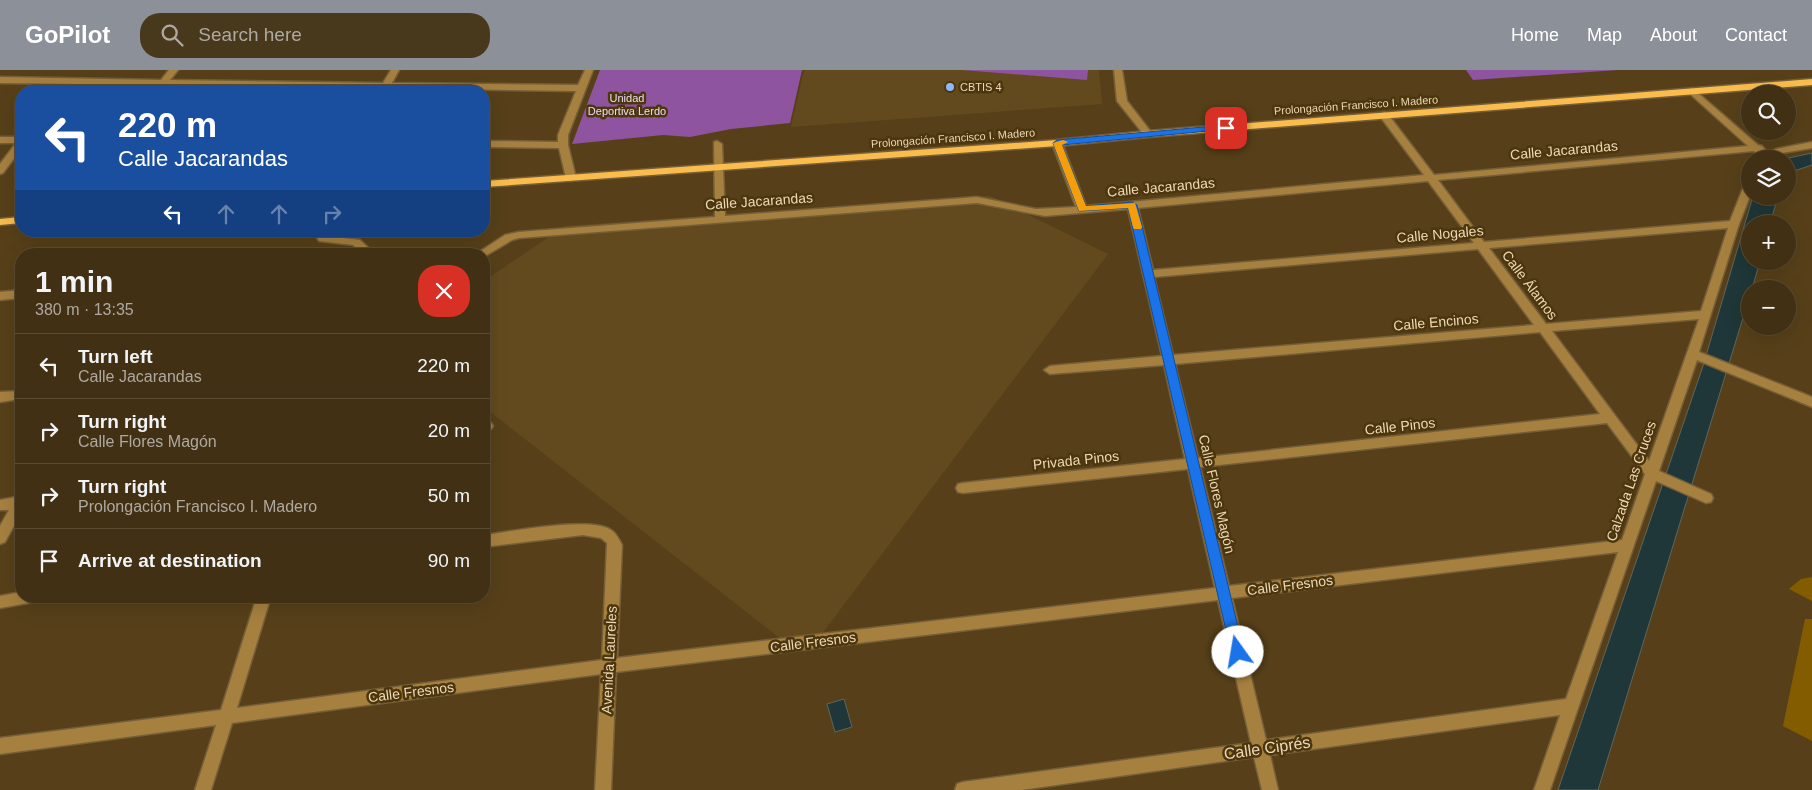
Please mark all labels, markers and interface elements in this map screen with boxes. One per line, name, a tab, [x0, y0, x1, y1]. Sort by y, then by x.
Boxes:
search box	[140, 13, 490, 58]
text: GoPilot	[25, 21, 110, 48]
icon: search	[158, 21, 186, 49]
text: Search here	[198, 24, 302, 45]
text: Home	[1511, 25, 1559, 45]
text: Map	[1587, 25, 1622, 45]
text: About	[1650, 25, 1697, 45]
text: Contact	[1725, 25, 1787, 45]
marker: CBTIS 4	[944, 81, 956, 93]
place label: CBTIS 4	[960, 81, 1002, 93]
map controls	[1741, 85, 1796, 335]
button: search	[1741, 85, 1796, 140]
park label: Unidad Deportiva Lerdo	[588, 92, 666, 117]
street label: Prolongación Francisco I. Madero	[1274, 93, 1438, 117]
icon: left	[35, 105, 100, 170]
text: 220 m	[118, 105, 217, 144]
pin	[1205, 107, 1247, 149]
icon: arrive	[1212, 114, 1240, 142]
street label: Prolongación Francisco I. Madero	[871, 126, 1035, 150]
street label: Calle Jacarandas	[1509, 137, 1619, 163]
text: Calle Jacarandas	[118, 146, 288, 171]
button: layers	[1741, 150, 1796, 205]
street label: Calle Jacarandas	[1106, 174, 1216, 200]
street label: Calle Jacarandas	[704, 189, 814, 213]
icon: left	[159, 200, 187, 228]
icon: ahead	[212, 200, 240, 228]
icon: ahead	[265, 200, 293, 228]
icon: right	[318, 200, 346, 228]
button: +	[1741, 215, 1796, 270]
street label: Calle Nogales	[1396, 222, 1484, 246]
street label: Calle Álamos	[1499, 247, 1561, 323]
text: 1 min	[35, 265, 113, 298]
button: close	[418, 265, 470, 317]
button: −	[1741, 280, 1796, 335]
text: 380 m · 13:35	[35, 301, 134, 318]
street label: Calle Encinos	[1393, 310, 1479, 334]
text: Turn left	[78, 346, 153, 367]
icon: left	[35, 352, 63, 380]
text: 220 m	[417, 355, 470, 376]
text: Calle Jacarandas	[78, 368, 202, 385]
text: Turn right	[78, 411, 166, 432]
street label: Calle Pinos	[1364, 414, 1436, 438]
icon: right	[35, 417, 63, 445]
street label: Calzada Las Cruces	[1603, 419, 1659, 543]
text: 20 m	[428, 420, 470, 441]
text: Calle Flores Magón	[78, 433, 217, 450]
street label: Calle Flores Magón	[1196, 433, 1238, 555]
street label: Privada Pinos	[1032, 448, 1120, 472]
text: Turn right	[78, 476, 166, 497]
icon: right	[35, 482, 63, 510]
text: 50 m	[428, 485, 470, 506]
text: Prolongación Francisco I. Madero	[78, 498, 317, 515]
icon: arrive	[35, 547, 63, 575]
text: Arrive at destination	[78, 550, 262, 571]
text: 90 m	[428, 550, 470, 571]
street label: Calle Fresnos	[1246, 572, 1334, 598]
street label: Avenida Laureles	[598, 606, 620, 714]
position arrow	[1211, 625, 1263, 677]
street label: Calle Fresnos	[769, 629, 857, 655]
street label: Calle Fresnos	[367, 679, 455, 705]
street label: Calle Ciprés	[1223, 734, 1311, 762]

